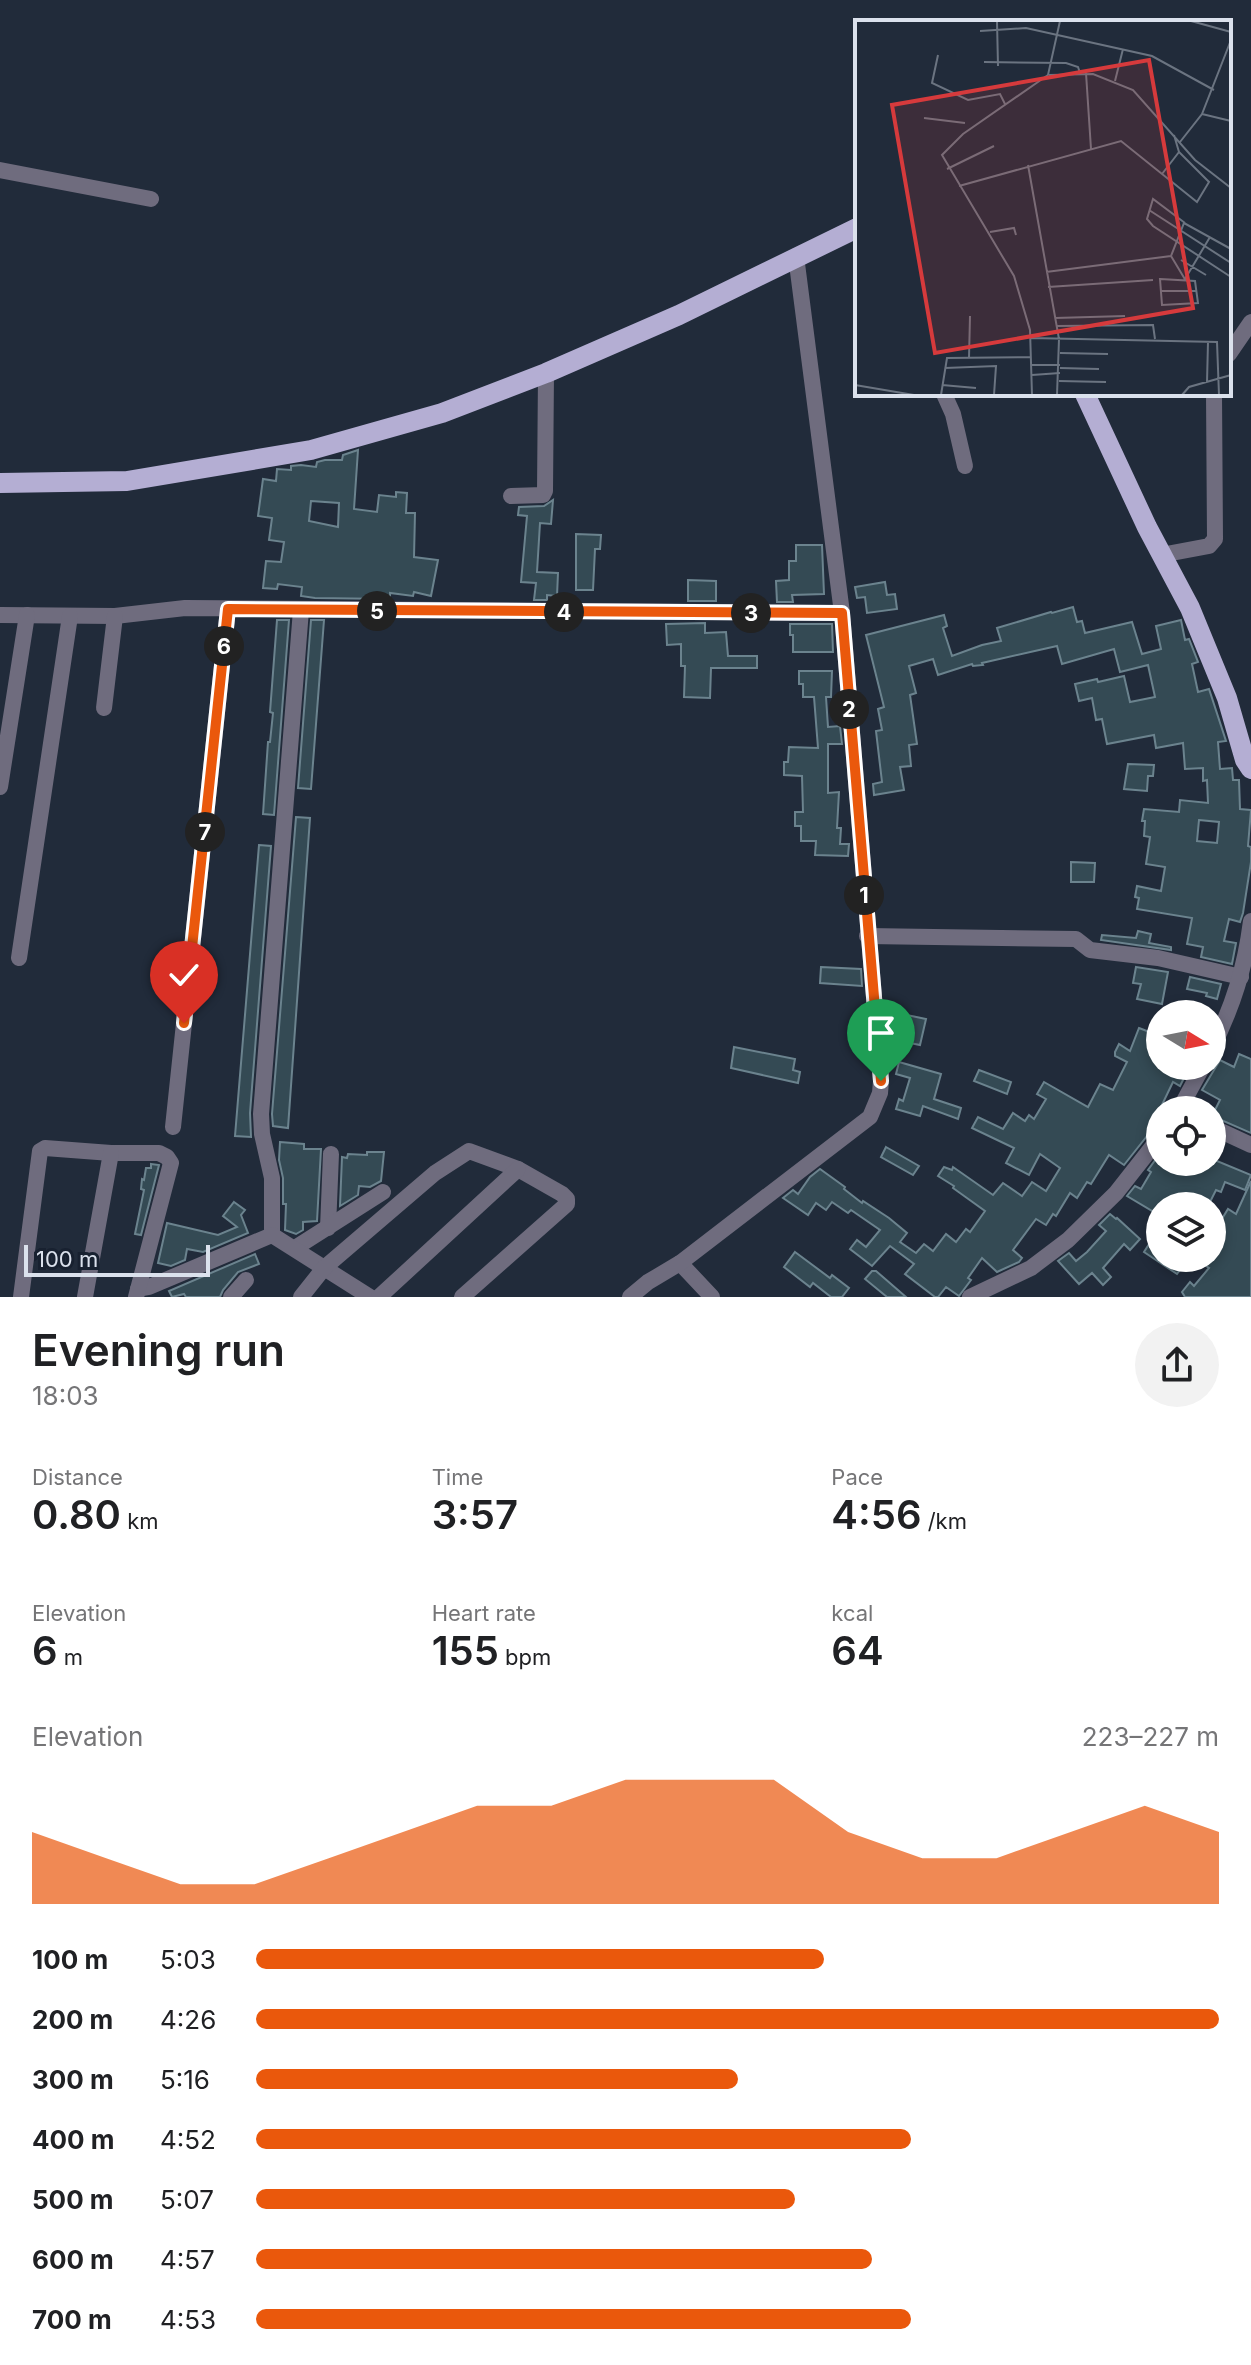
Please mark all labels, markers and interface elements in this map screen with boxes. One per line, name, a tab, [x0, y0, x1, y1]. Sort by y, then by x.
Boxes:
inset map	[855, 20, 1231, 396]
pin: 5	[357, 591, 397, 631]
pin: 4	[544, 592, 584, 632]
pin: 3	[731, 593, 771, 633]
text: 5	[370, 598, 384, 624]
text: 4	[557, 599, 571, 625]
text: 3	[744, 600, 758, 626]
pin: 6	[204, 626, 244, 666]
text: 6	[217, 633, 231, 659]
pin: 2	[829, 689, 869, 729]
text: 2	[842, 696, 856, 722]
pin: 7	[185, 812, 225, 852]
text: 7	[199, 819, 211, 845]
pin: 1	[844, 875, 884, 915]
text: 1	[859, 882, 869, 908]
pin	[150, 941, 218, 1023]
icon: check	[162, 953, 206, 997]
pin	[847, 999, 915, 1081]
north arrow	[1146, 1000, 1226, 1080]
map controls	[1146, 1000, 1226, 1272]
icon: arrive	[859, 1011, 903, 1055]
button: locate	[1146, 1096, 1226, 1176]
button: layers	[1146, 1192, 1226, 1272]
scale bar	[24, 1241, 210, 1277]
text: 100 m	[36, 1246, 98, 1272]
text: Evening run	[32, 1323, 285, 1377]
button: share	[1135, 1323, 1219, 1407]
text: 18:03	[32, 1380, 99, 1411]
text: Distance	[32, 1464, 123, 1490]
text: Time	[432, 1464, 483, 1490]
text: Pace	[831, 1464, 883, 1490]
text: 0.80	[32, 1490, 121, 1539]
text: 3:57	[432, 1490, 518, 1539]
text: 4:56	[831, 1490, 921, 1539]
text: km	[121, 1508, 159, 1534]
text: /km	[921, 1508, 967, 1534]
text: Elevation	[32, 1600, 126, 1626]
text: Heart rate	[432, 1600, 536, 1626]
text: kcal	[831, 1600, 873, 1626]
text: 6	[32, 1626, 58, 1675]
text: 155	[432, 1626, 499, 1675]
text: 64	[831, 1626, 884, 1675]
text: m	[58, 1644, 83, 1670]
text: bpm	[499, 1644, 551, 1670]
text: Elevation	[32, 1721, 143, 1752]
text: 223–227 m	[1082, 1721, 1219, 1752]
text: 100 m	[32, 1944, 108, 1975]
text: 5:03	[160, 1944, 216, 1975]
text: 200 m	[32, 2004, 113, 2035]
text: 4:26	[160, 2004, 216, 2035]
text: 300 m	[32, 2064, 114, 2095]
text: 5:16	[160, 2064, 210, 2095]
text: 400 m	[32, 2124, 115, 2155]
text: 4:52	[160, 2124, 216, 2155]
text: 500 m	[32, 2184, 114, 2215]
text: 5:07	[160, 2184, 214, 2215]
text: 600 m	[32, 2244, 114, 2275]
text: 4:57	[160, 2244, 215, 2275]
text: 700 m	[32, 2304, 112, 2335]
text: 4:53	[160, 2304, 216, 2335]

